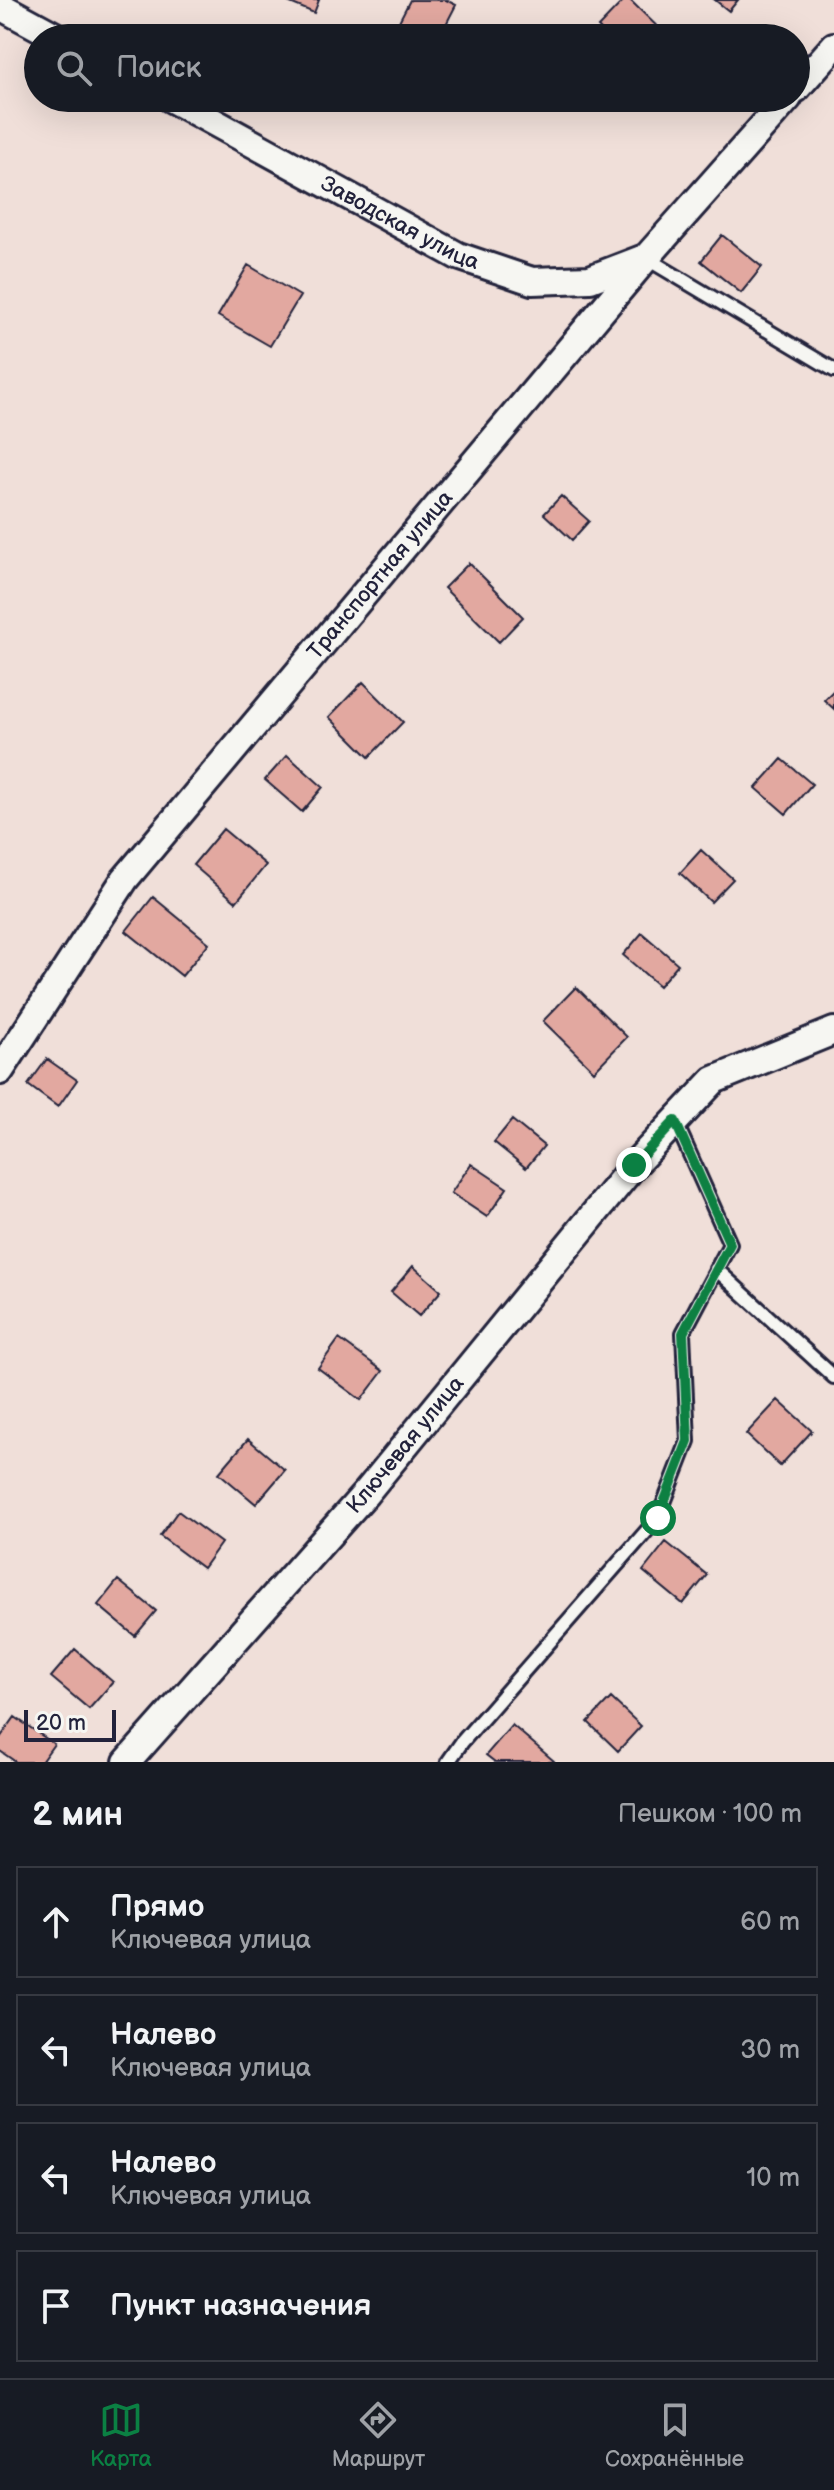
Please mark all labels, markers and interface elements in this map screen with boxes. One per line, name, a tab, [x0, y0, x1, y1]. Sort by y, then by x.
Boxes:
search box	[24, 24, 810, 112]
icon: search	[52, 46, 96, 90]
text: Поиск	[116, 50, 202, 86]
street label: Заводская улица	[316, 170, 483, 276]
street label: Транспортная улица	[301, 485, 459, 665]
route end	[616, 1147, 652, 1183]
street label: Ключевая улица	[341, 1370, 470, 1519]
route start	[640, 1500, 676, 1536]
scale bar	[24, 1706, 116, 1742]
text: 20 m	[36, 1710, 86, 1737]
text: 2 мин	[32, 1794, 123, 1835]
text: Пешком · 100 m	[618, 1799, 802, 1830]
text: Прямо	[110, 1889, 204, 1925]
icon: ahead	[34, 1900, 78, 1944]
text: 60 m	[740, 1907, 800, 1938]
text: Ключевая улица	[110, 1925, 311, 1956]
text: Налево	[110, 2017, 216, 2053]
icon: left	[34, 2028, 78, 2072]
text: 30 m	[740, 2035, 800, 2066]
text: Ключевая улица	[110, 2053, 311, 2084]
text: Налево	[110, 2145, 216, 2181]
icon: left	[34, 2156, 78, 2200]
text: 10 m	[746, 2163, 800, 2194]
text: Ключевая улица	[110, 2181, 311, 2212]
icon: arrive	[34, 2284, 78, 2328]
text: Пункт назначения	[110, 2288, 371, 2324]
tab: Карта	[90, 2398, 152, 2473]
tab: Маршрут	[332, 2398, 425, 2473]
tab: Сохранённые	[605, 2398, 744, 2473]

